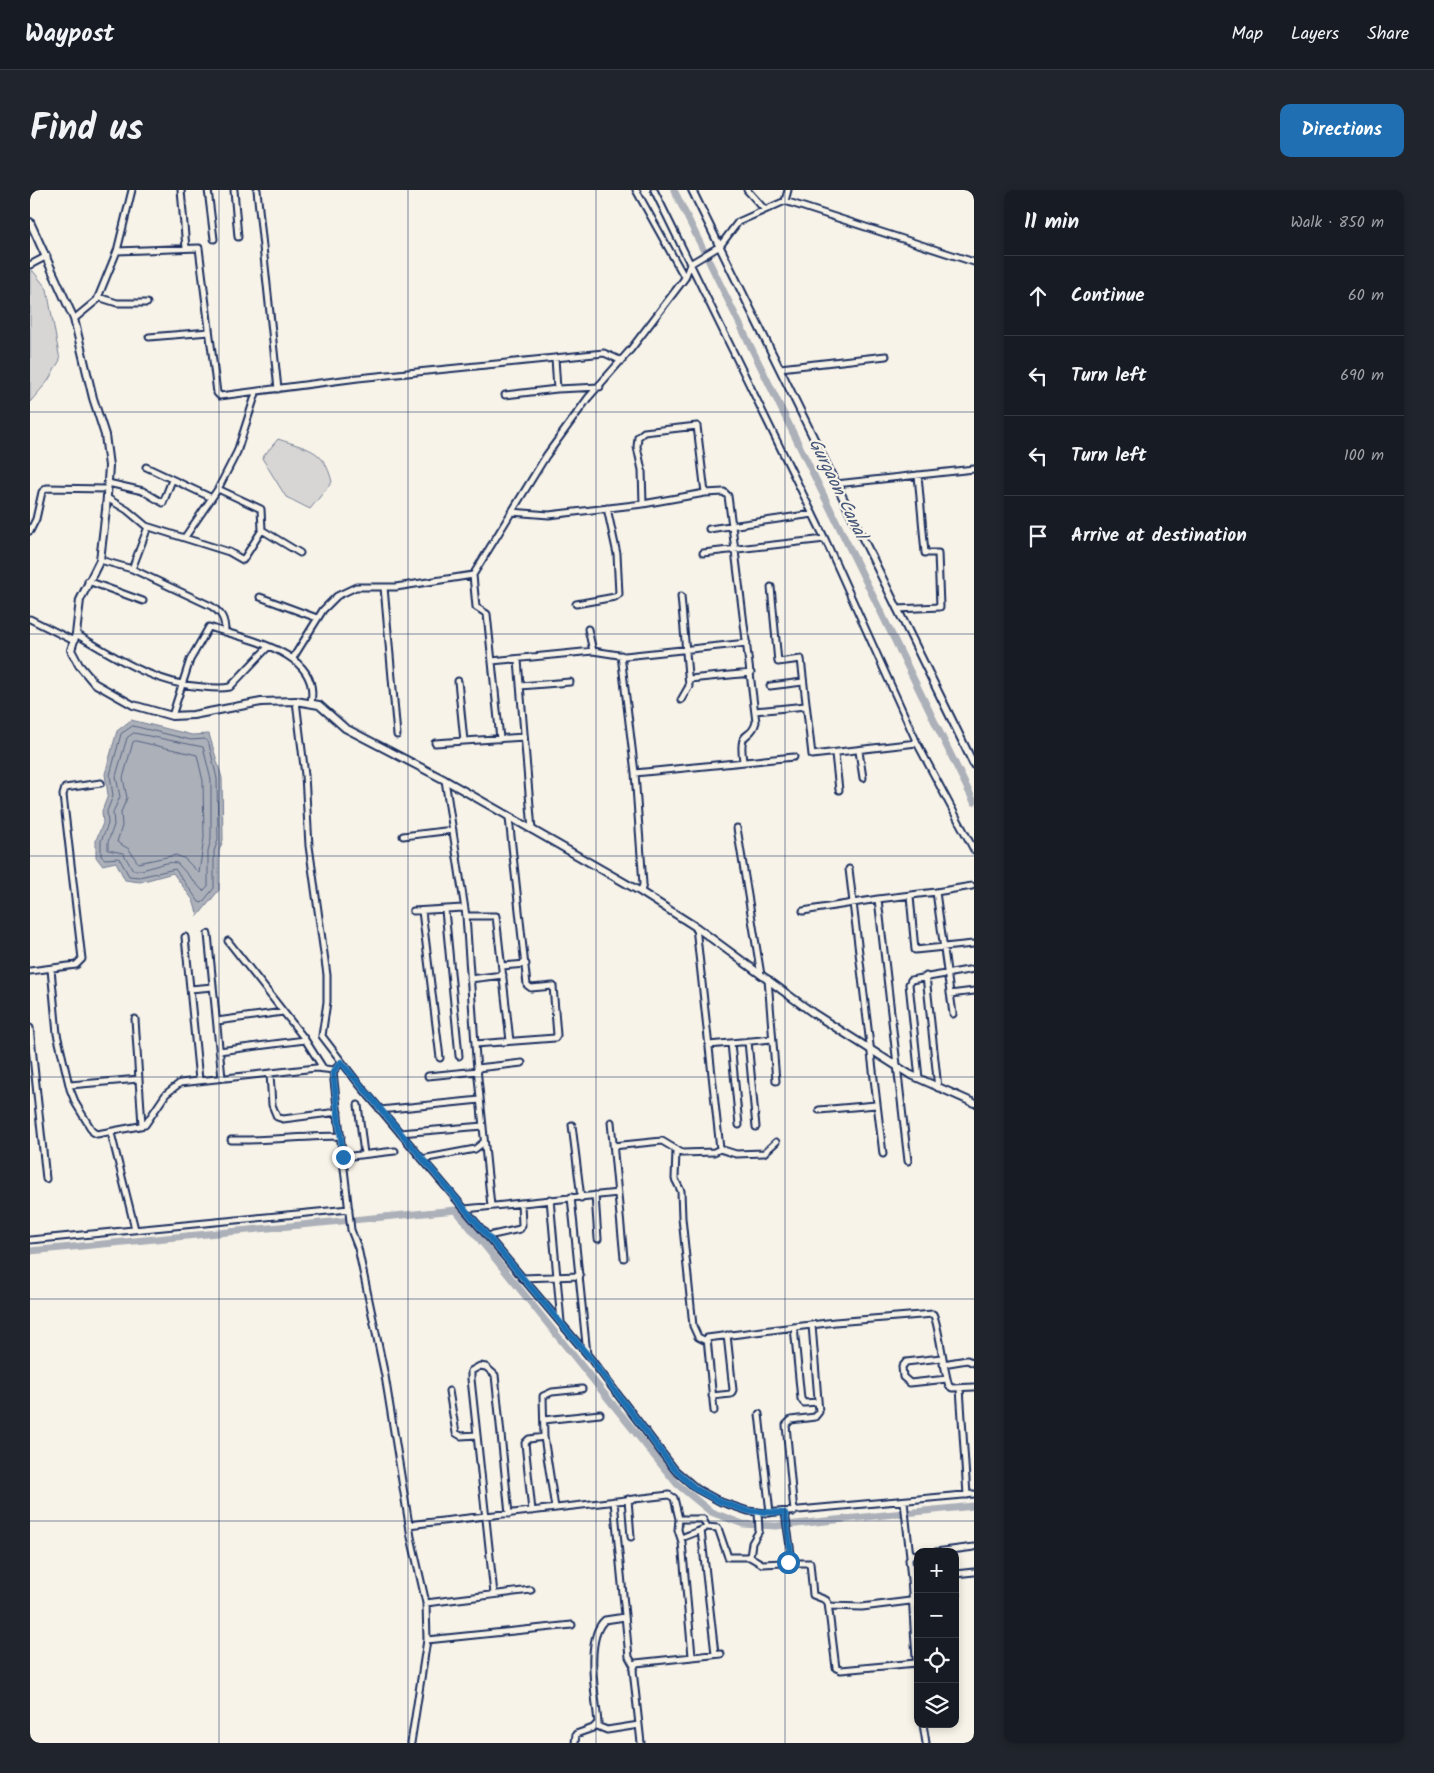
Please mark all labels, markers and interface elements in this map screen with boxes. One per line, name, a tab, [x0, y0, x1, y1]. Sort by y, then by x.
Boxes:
text: Waypost	[25, 15, 114, 54]
text: Map	[1232, 20, 1263, 49]
text: Layers	[1291, 20, 1339, 49]
text: Share	[1367, 20, 1409, 49]
text: Find us	[30, 102, 143, 158]
button: Directions	[1280, 104, 1404, 157]
text: 11 min	[1024, 206, 1079, 239]
text: Walk · 850 m	[1291, 210, 1384, 235]
text: Continue	[1071, 281, 1144, 311]
icon: ahead	[1024, 282, 1052, 310]
text: 60 m	[1348, 283, 1384, 308]
text: Turn left	[1071, 361, 1146, 391]
icon: left	[1024, 362, 1052, 390]
text: 690 m	[1340, 363, 1384, 388]
water label: Gurgaon Canal	[800, 434, 876, 548]
text: Turn left	[1071, 441, 1146, 471]
icon: left	[1024, 442, 1052, 470]
text: 100 m	[1344, 443, 1384, 468]
text: Arrive at destination	[1071, 521, 1247, 551]
icon: arrive	[1024, 522, 1052, 550]
route end	[332, 1146, 355, 1169]
map controls	[914, 1548, 959, 1728]
button: +	[914, 1548, 959, 1593]
route start	[777, 1551, 800, 1574]
button: −	[914, 1593, 959, 1638]
button: locate	[914, 1638, 959, 1683]
button: layers	[914, 1683, 959, 1728]

